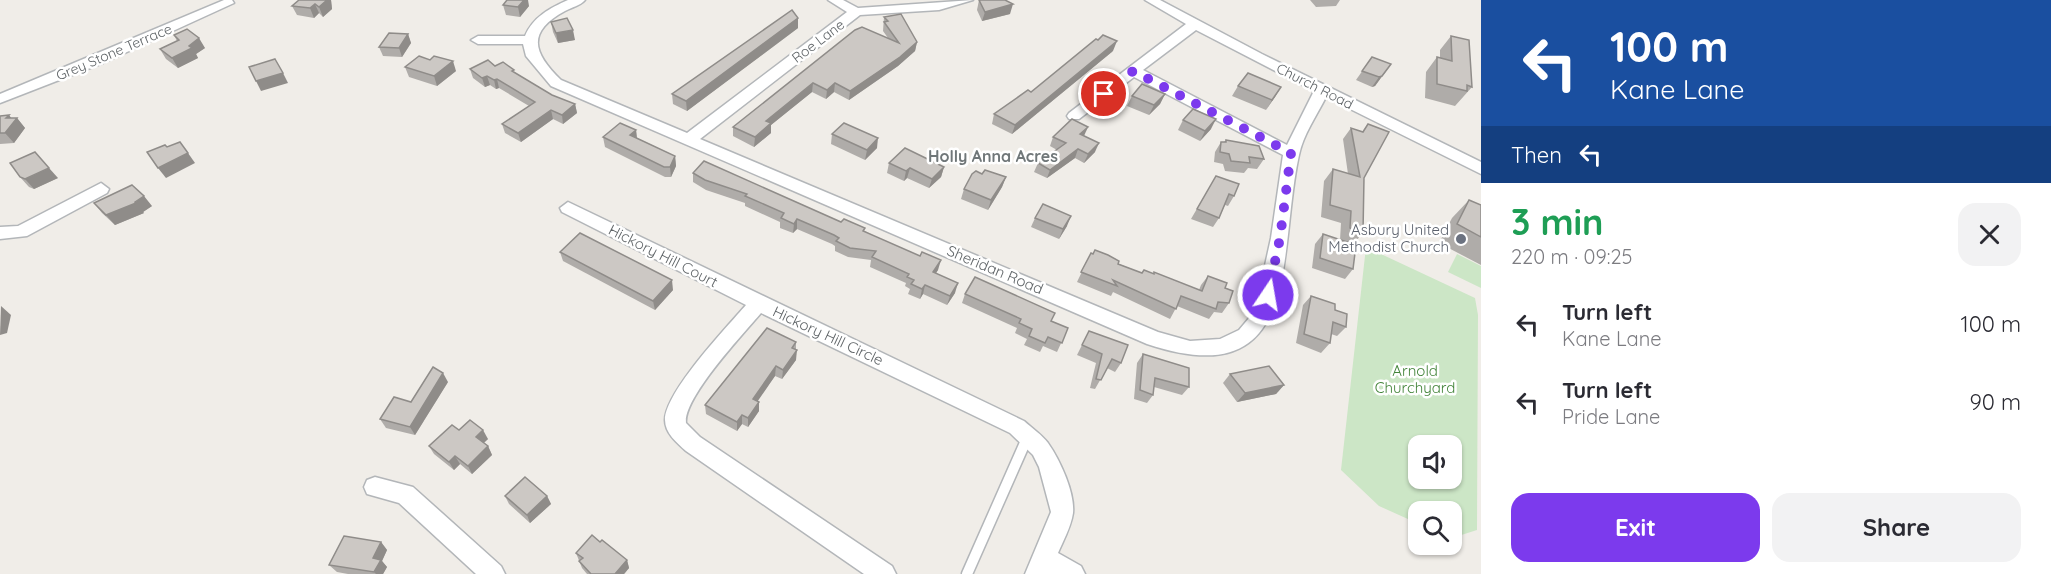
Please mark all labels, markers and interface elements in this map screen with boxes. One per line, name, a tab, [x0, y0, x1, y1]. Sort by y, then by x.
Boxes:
street label: Roe Lane	[788, 15, 848, 67]
street label: Grey Stone Terrace	[53, 19, 175, 85]
text: 100 m	[1610, 20, 1728, 73]
icon: left	[1511, 24, 1589, 102]
street label: Church Road	[1274, 59, 1356, 113]
pin	[1078, 68, 1129, 119]
text: Kane Lane	[1610, 72, 1744, 106]
icon: arrive	[1087, 77, 1120, 110]
icon: left	[1574, 138, 1607, 171]
text: Then	[1511, 141, 1562, 169]
district label: Holly Anna Acres	[928, 146, 1058, 166]
text: 3 min	[1511, 199, 1604, 244]
button: close	[1958, 203, 2021, 266]
street label: Hickory Hill Court	[605, 220, 721, 291]
place label: Asbury United Methodist Church	[1328, 220, 1449, 256]
marker: Asbury United Methodist Church	[1454, 232, 1468, 246]
street label: Sheridan Road	[944, 241, 1046, 298]
text: 220 m · 09:25	[1511, 244, 1632, 269]
position arrow	[1236, 263, 1300, 327]
text: Turn left	[1562, 298, 1652, 326]
street label: Hickory Hill Circle	[770, 302, 887, 370]
icon: left	[1511, 308, 1544, 341]
text: 100 m	[1961, 310, 2021, 338]
text: Kane Lane	[1562, 326, 1662, 351]
park label: Arnold Churchyard	[1375, 361, 1455, 397]
text: Turn left	[1562, 376, 1652, 404]
icon: left	[1511, 386, 1544, 419]
text: 90 m	[1970, 388, 2021, 416]
text: Pride Lane	[1562, 404, 1660, 429]
map controls	[1408, 435, 1462, 555]
button: sound	[1408, 435, 1462, 489]
button: Exit	[1511, 493, 1760, 562]
button: Share	[1772, 493, 2021, 562]
button: search	[1408, 501, 1462, 555]

